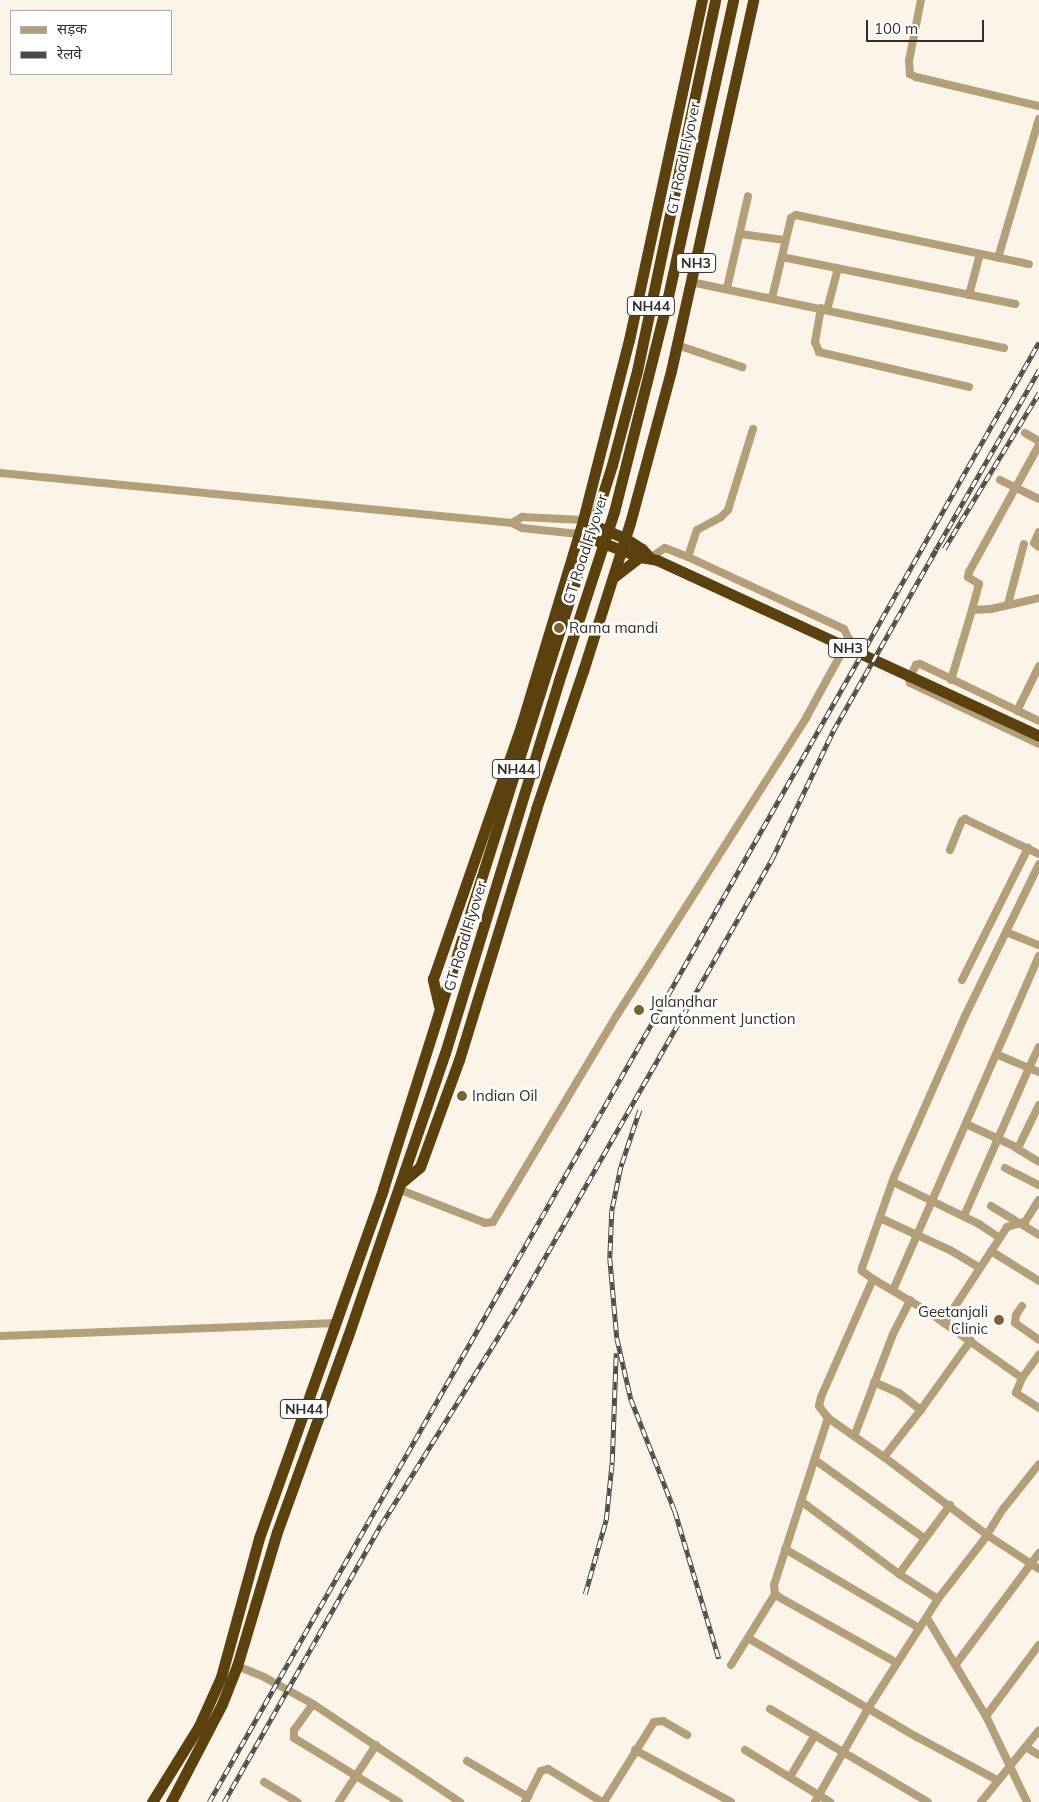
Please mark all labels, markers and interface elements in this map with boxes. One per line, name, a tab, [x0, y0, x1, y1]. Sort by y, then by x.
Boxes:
legend	[10, 10, 172, 75]
scale bar	[869, 10, 986, 42]
text: सड़क	[57, 19, 87, 38]
text: 100 m	[874, 19, 918, 38]
text: रेलवे	[57, 44, 82, 63]
street label: GT Road Flyover	[662, 100, 704, 216]
road number: NH3	[676, 252, 716, 274]
road number: NH44	[626, 294, 676, 318]
street label: GT Road Flyover	[559, 492, 611, 606]
place label: Rama mandi	[569, 619, 658, 637]
marker: Rama mandi	[553, 622, 565, 634]
road number: NH3	[828, 636, 868, 660]
road number: NH44	[491, 758, 541, 781]
street label: GT Road Flyover	[440, 879, 490, 993]
place label: Jalandhar Cantonment Junction	[650, 992, 796, 1027]
marker: Jalandhar Cantonment Junction	[632, 1003, 646, 1017]
place label: Indian Oil	[472, 1087, 538, 1105]
marker: Indian Oil	[456, 1090, 468, 1102]
place label: Geetanjali Clinic	[918, 1302, 988, 1337]
marker: Geetanjali Clinic	[992, 1313, 1006, 1327]
road number: NH44	[279, 1398, 329, 1420]

